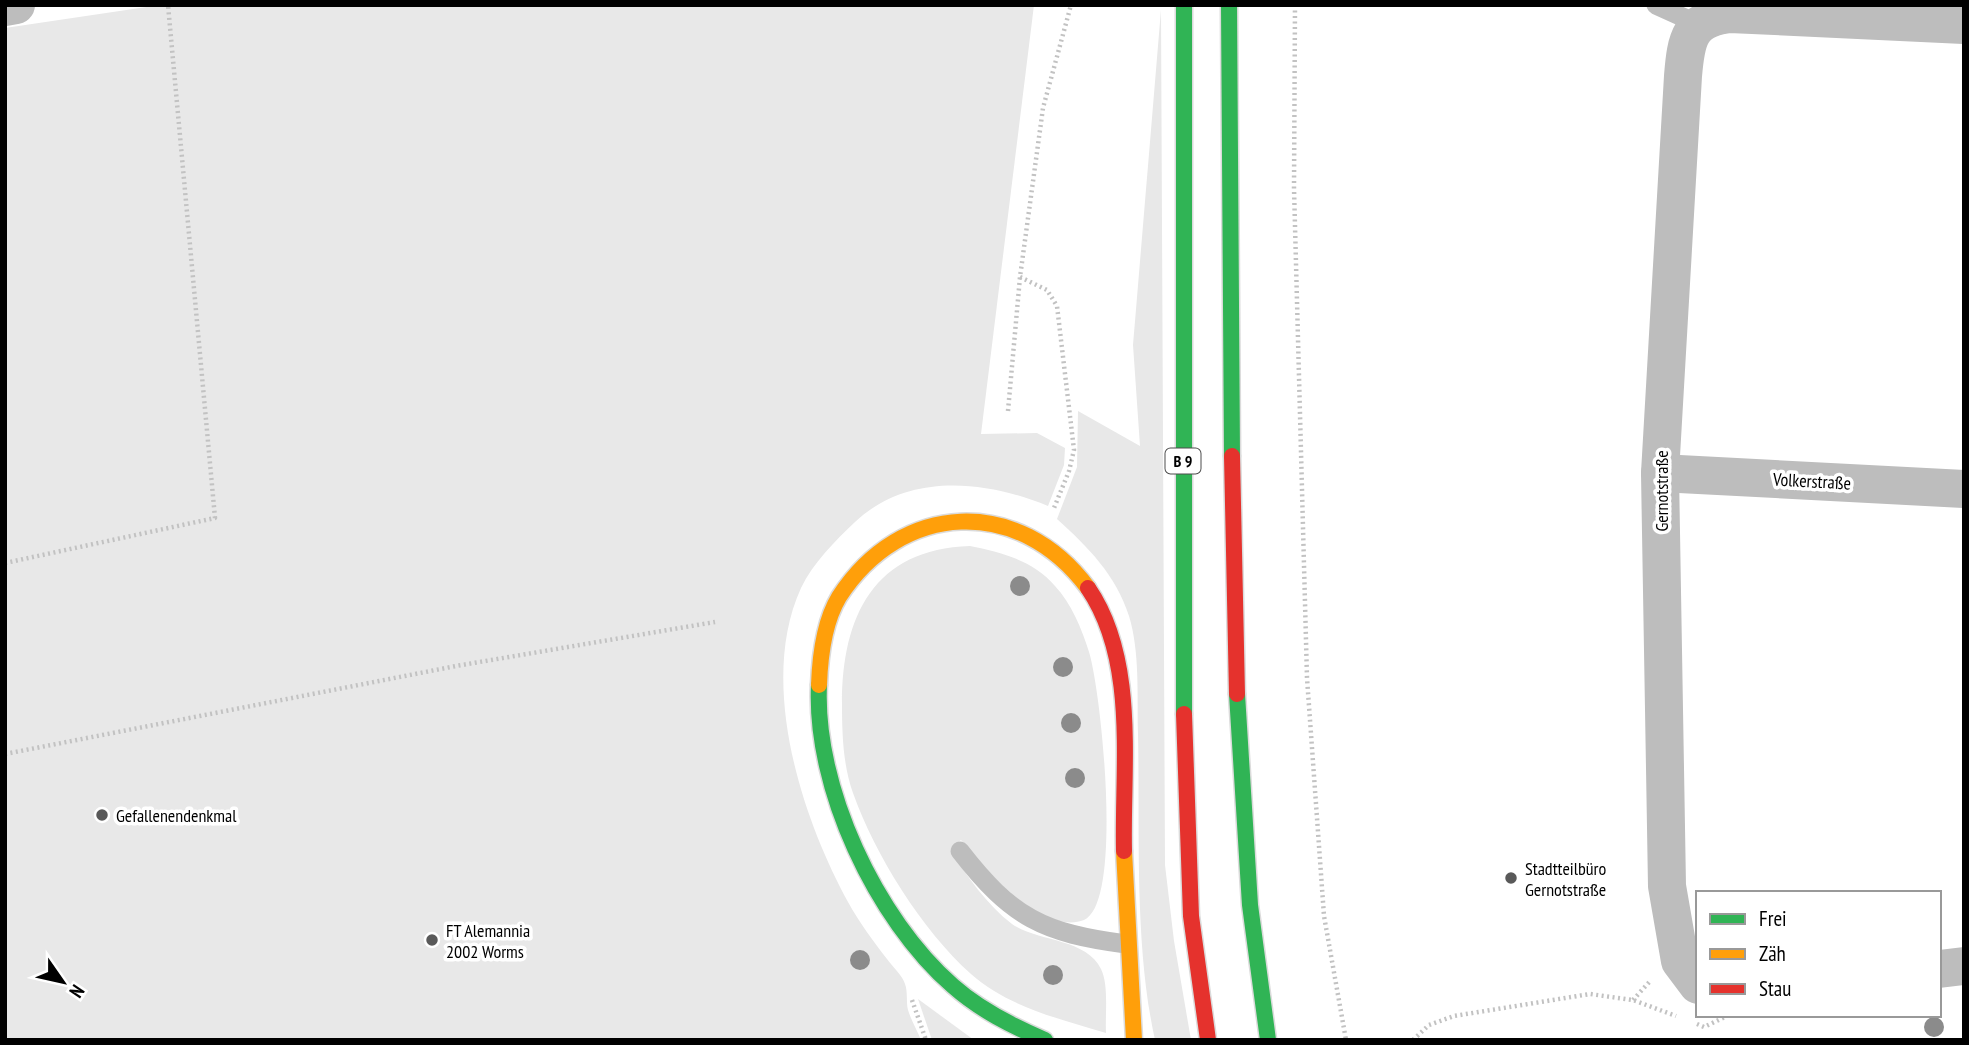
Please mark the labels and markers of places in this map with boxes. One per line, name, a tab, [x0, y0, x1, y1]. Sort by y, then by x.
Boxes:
place label: Gefallenendenkmal	[116, 804, 237, 827]
marker: Gefallenendenkmal	[94, 807, 110, 823]
place label: Stadtteilbüro Gernotstraße	[1525, 857, 1606, 901]
marker: Stadtteilbüro Gernotstraße	[1503, 870, 1519, 886]
place label: FT Alemannia 2002 Worms	[446, 919, 530, 963]
marker: FT Alemannia 2002 Worms	[424, 932, 440, 948]

